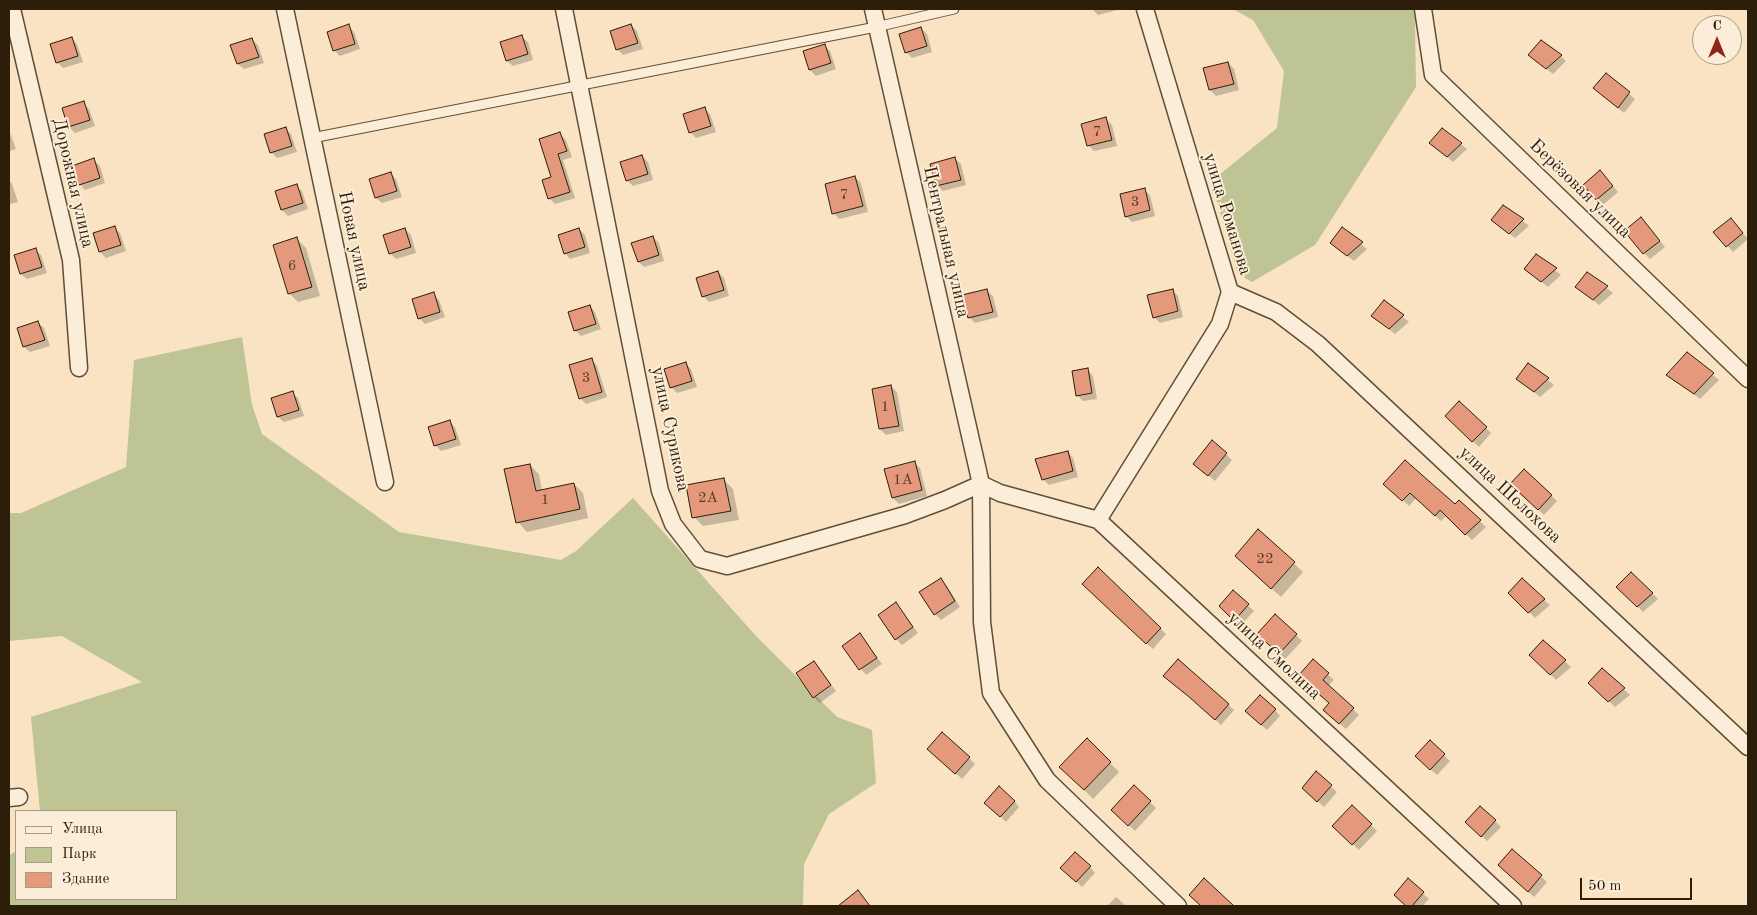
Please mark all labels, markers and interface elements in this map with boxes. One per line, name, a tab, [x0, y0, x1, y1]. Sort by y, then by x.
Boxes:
north arrow	[1692, 15, 1742, 65]
text: С	[1712, 19, 1722, 33]
street label: Дорожная улица	[48, 116, 98, 250]
house number: 7	[1093, 123, 1101, 141]
street label: Берёзовая улица	[1525, 135, 1635, 243]
street label: улица Романова	[1198, 150, 1256, 278]
street label: Центральная улица	[918, 164, 974, 320]
house number: 7	[840, 186, 848, 204]
street label: Новая улица	[333, 189, 375, 293]
house number: 3	[1131, 193, 1139, 211]
house number: 6	[288, 257, 296, 275]
street label: улица Сурикова	[646, 365, 694, 493]
house number: 3	[582, 369, 590, 387]
house number: 1	[881, 398, 889, 416]
street label: улица Шолохова	[1454, 442, 1566, 548]
house number: 1А	[893, 471, 913, 489]
house number: 2А	[698, 489, 718, 507]
house number: 1	[541, 491, 549, 509]
house number: 22	[1256, 550, 1274, 568]
street label: улица Смолина	[1223, 607, 1325, 705]
legend	[15, 810, 178, 900]
text: Улица	[62, 822, 103, 837]
text: Парк	[62, 847, 97, 862]
scale bar	[1582, 868, 1694, 900]
text: Здание	[62, 872, 109, 887]
text: 50 m	[1588, 879, 1622, 894]

